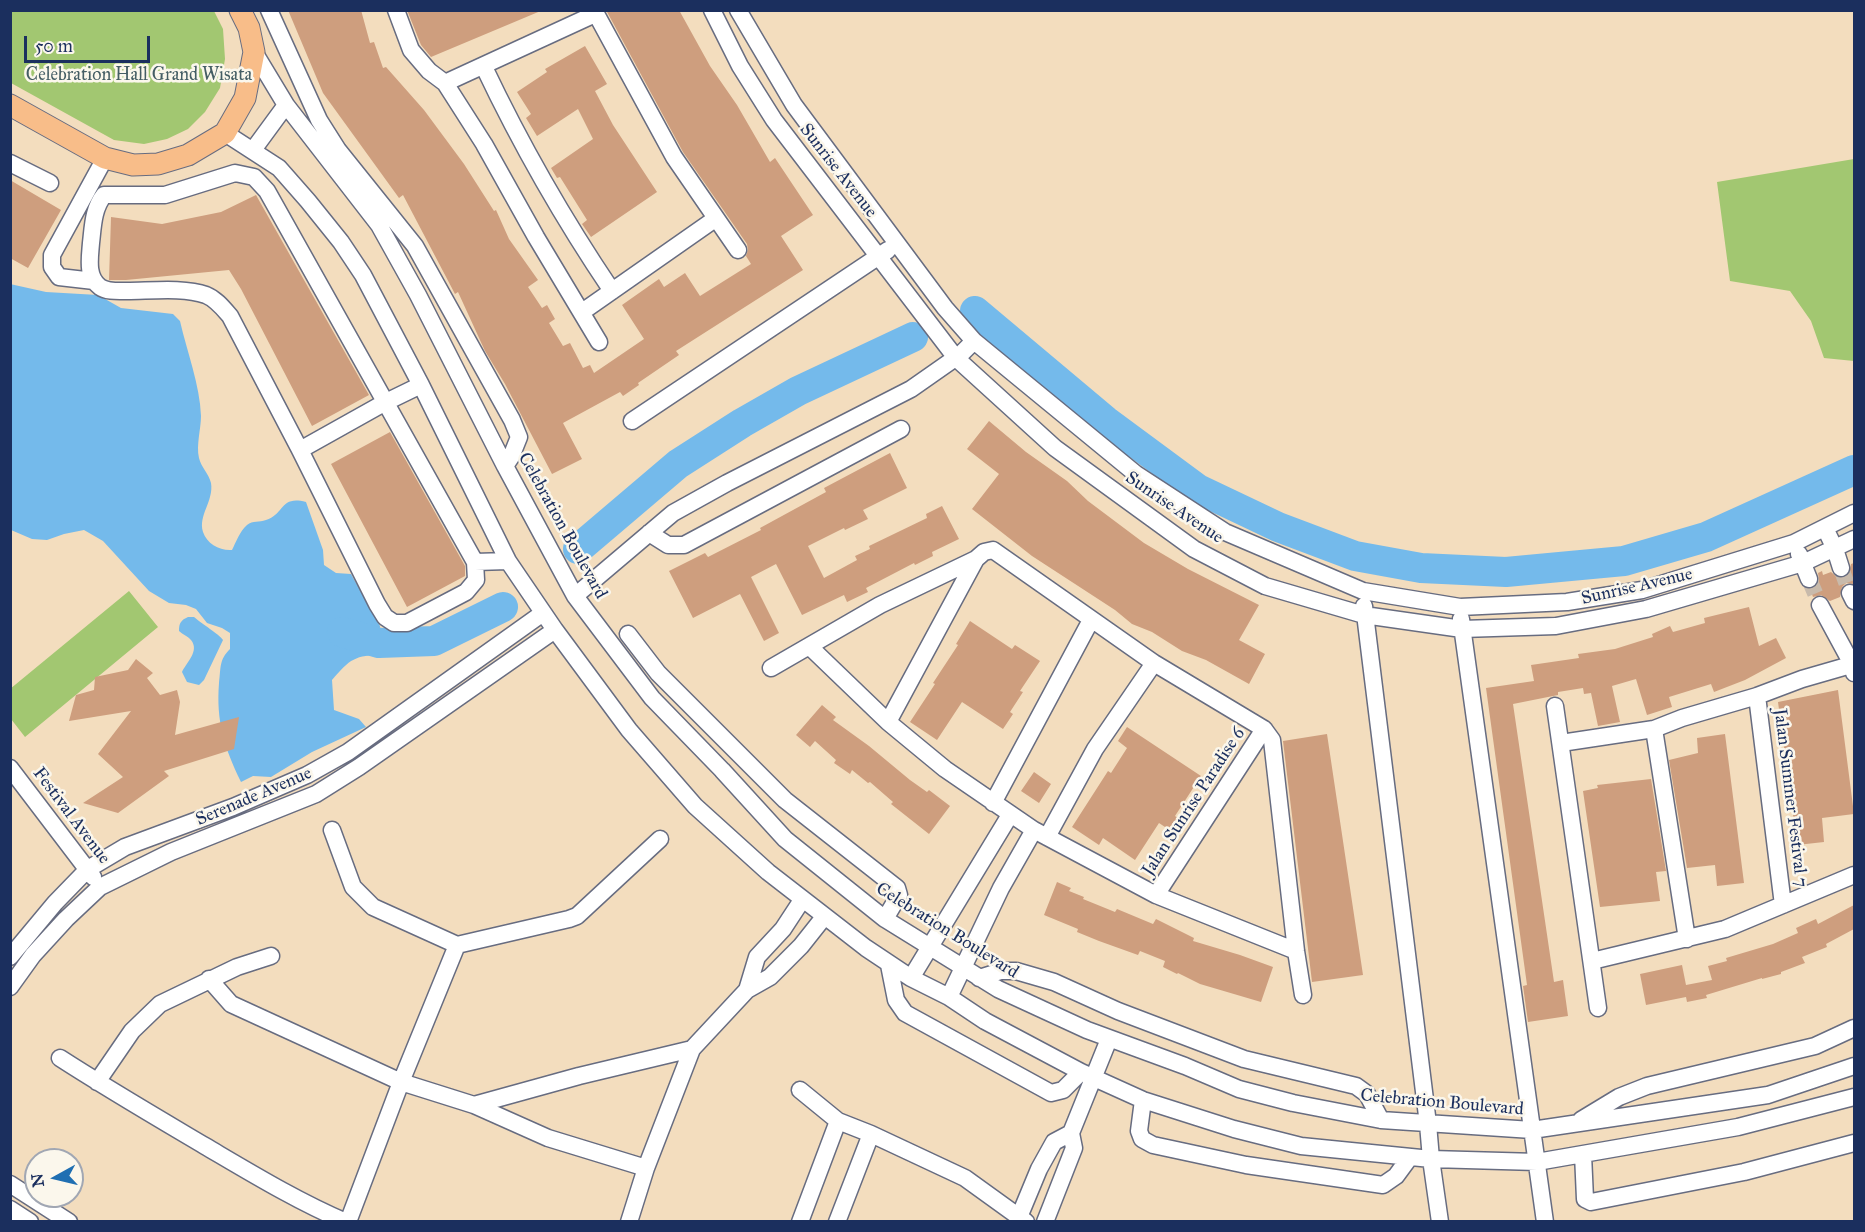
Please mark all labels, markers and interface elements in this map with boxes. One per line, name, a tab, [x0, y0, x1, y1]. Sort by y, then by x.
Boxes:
scale bar	[27, 24, 153, 62]
text: 50 m	[35, 35, 73, 57]
park label: Celebration Hall Grand Wisata	[26, 65, 252, 87]
street label: Sunrise Avenue	[795, 120, 881, 222]
street label: Celebration Boulevard	[513, 449, 611, 603]
street label: Sunrise Avenue	[1121, 467, 1227, 549]
street label: Sunrise Avenue	[1579, 564, 1695, 610]
street label: Jalan Summer Festival 7	[1768, 707, 1812, 889]
street label: Jalan Sunrise Paradise 6	[1138, 724, 1250, 880]
street label: Festival Avenue	[28, 763, 114, 869]
street label: Serenade Avenue	[193, 763, 315, 831]
street label: Celebration Boulevard	[872, 878, 1022, 984]
street label: Celebration Boulevard	[1359, 1085, 1525, 1121]
north arrow	[24, 1148, 84, 1208]
text: N	[27, 1172, 48, 1188]

